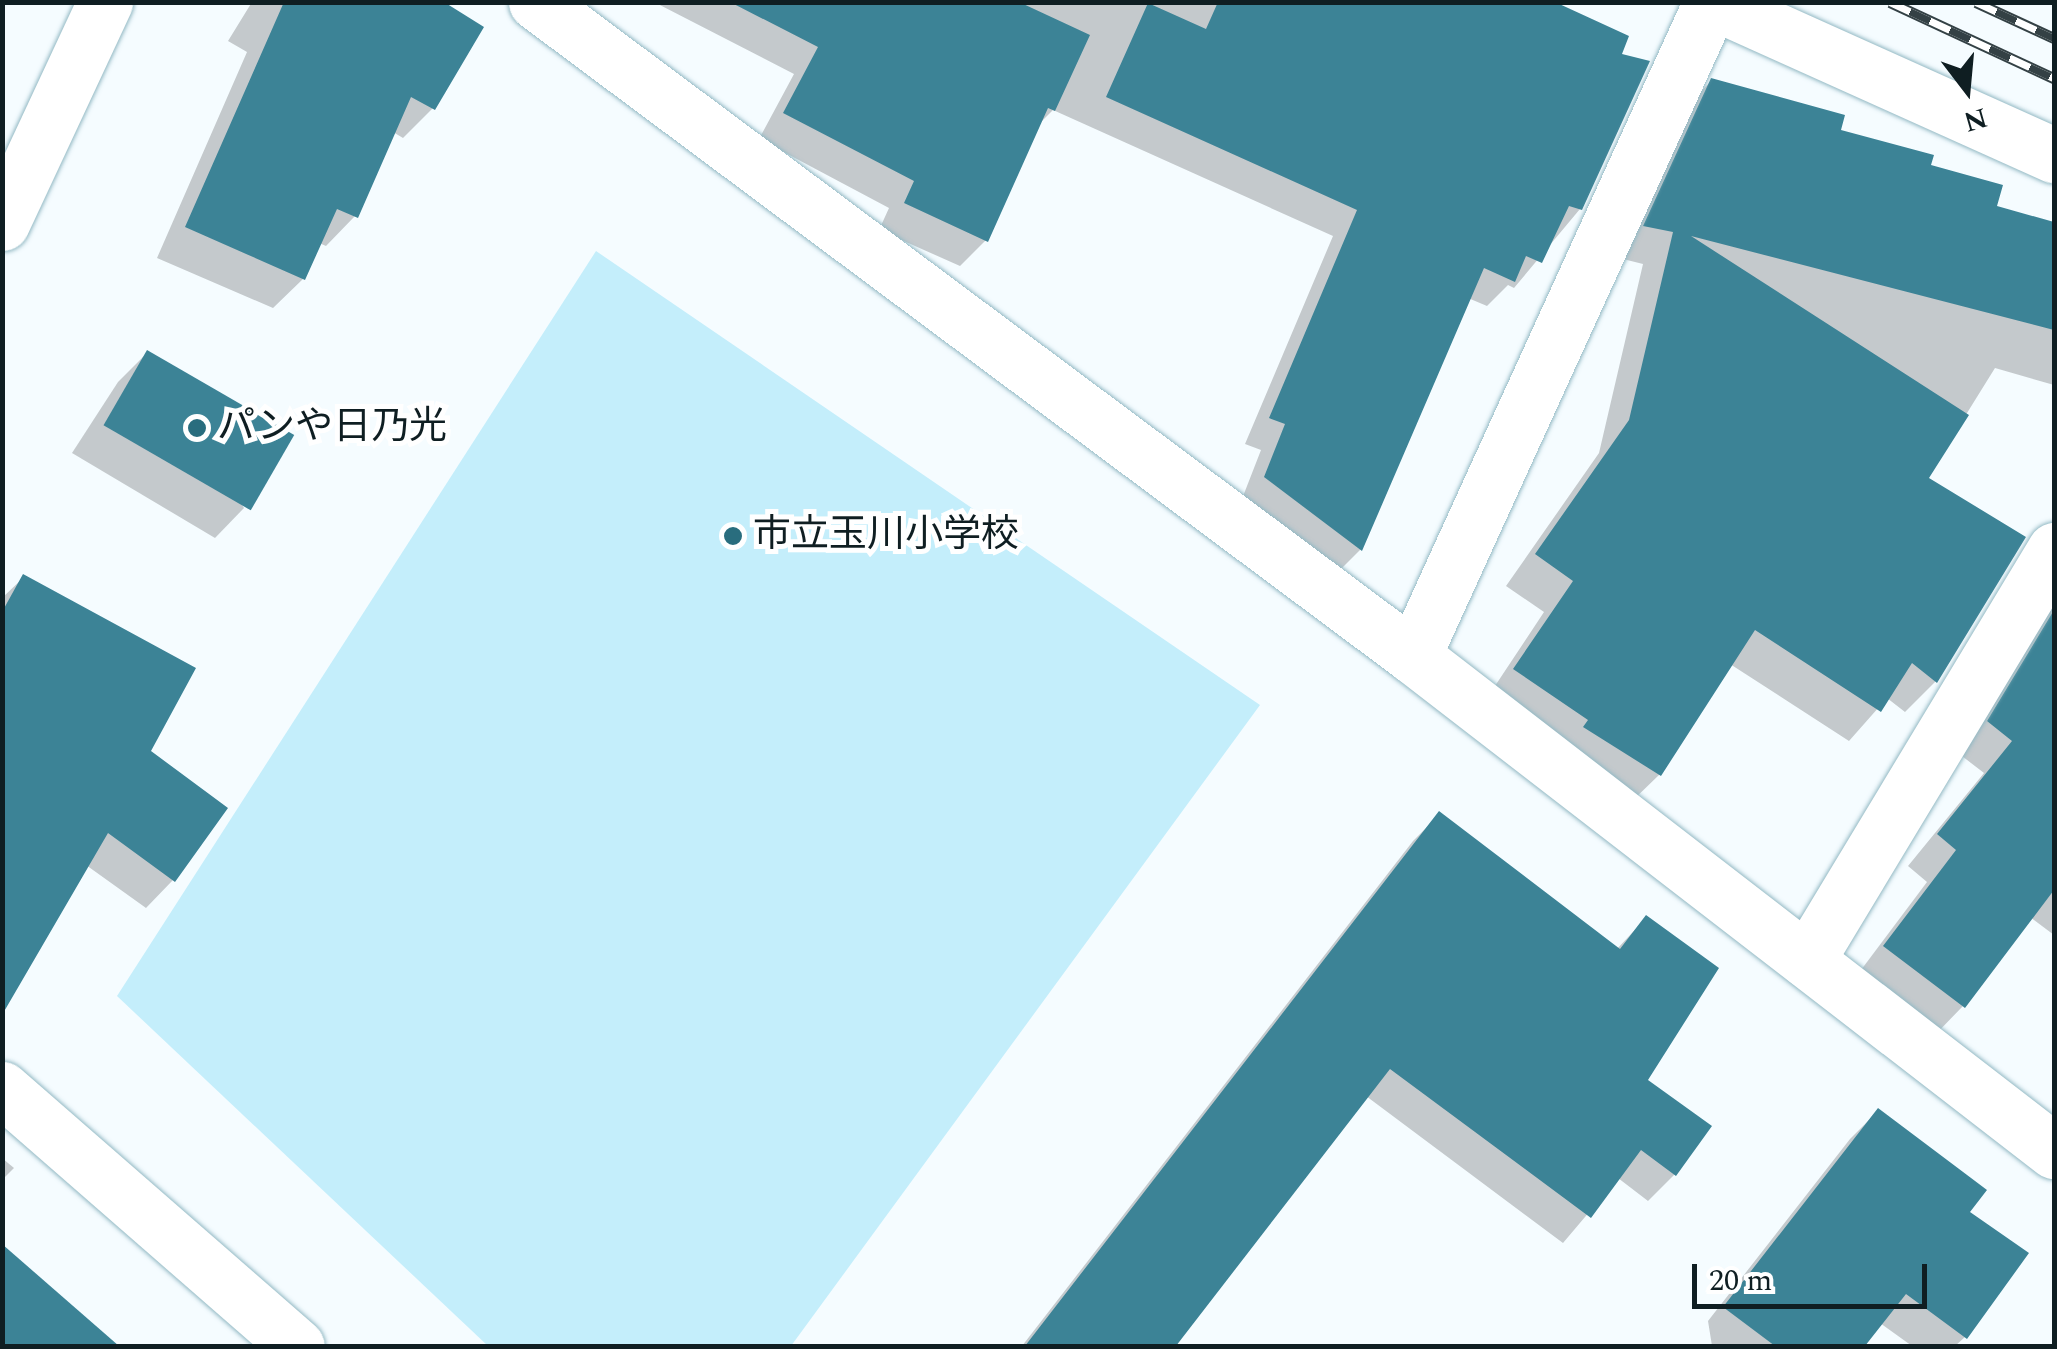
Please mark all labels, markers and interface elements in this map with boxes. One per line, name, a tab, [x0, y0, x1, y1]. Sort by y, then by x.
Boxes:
north arrow	[1917, 40, 2017, 140]
text: N	[1959, 95, 1992, 143]
place label: パンや日乃光	[217, 405, 445, 451]
marker: パンや日乃光	[186, 417, 208, 439]
place label: 市立玉川小学校	[753, 513, 1019, 559]
marker: 市立玉川小学校	[722, 525, 744, 547]
scale bar	[1697, 1244, 1932, 1306]
text: 20 m	[1709, 1258, 1772, 1304]

